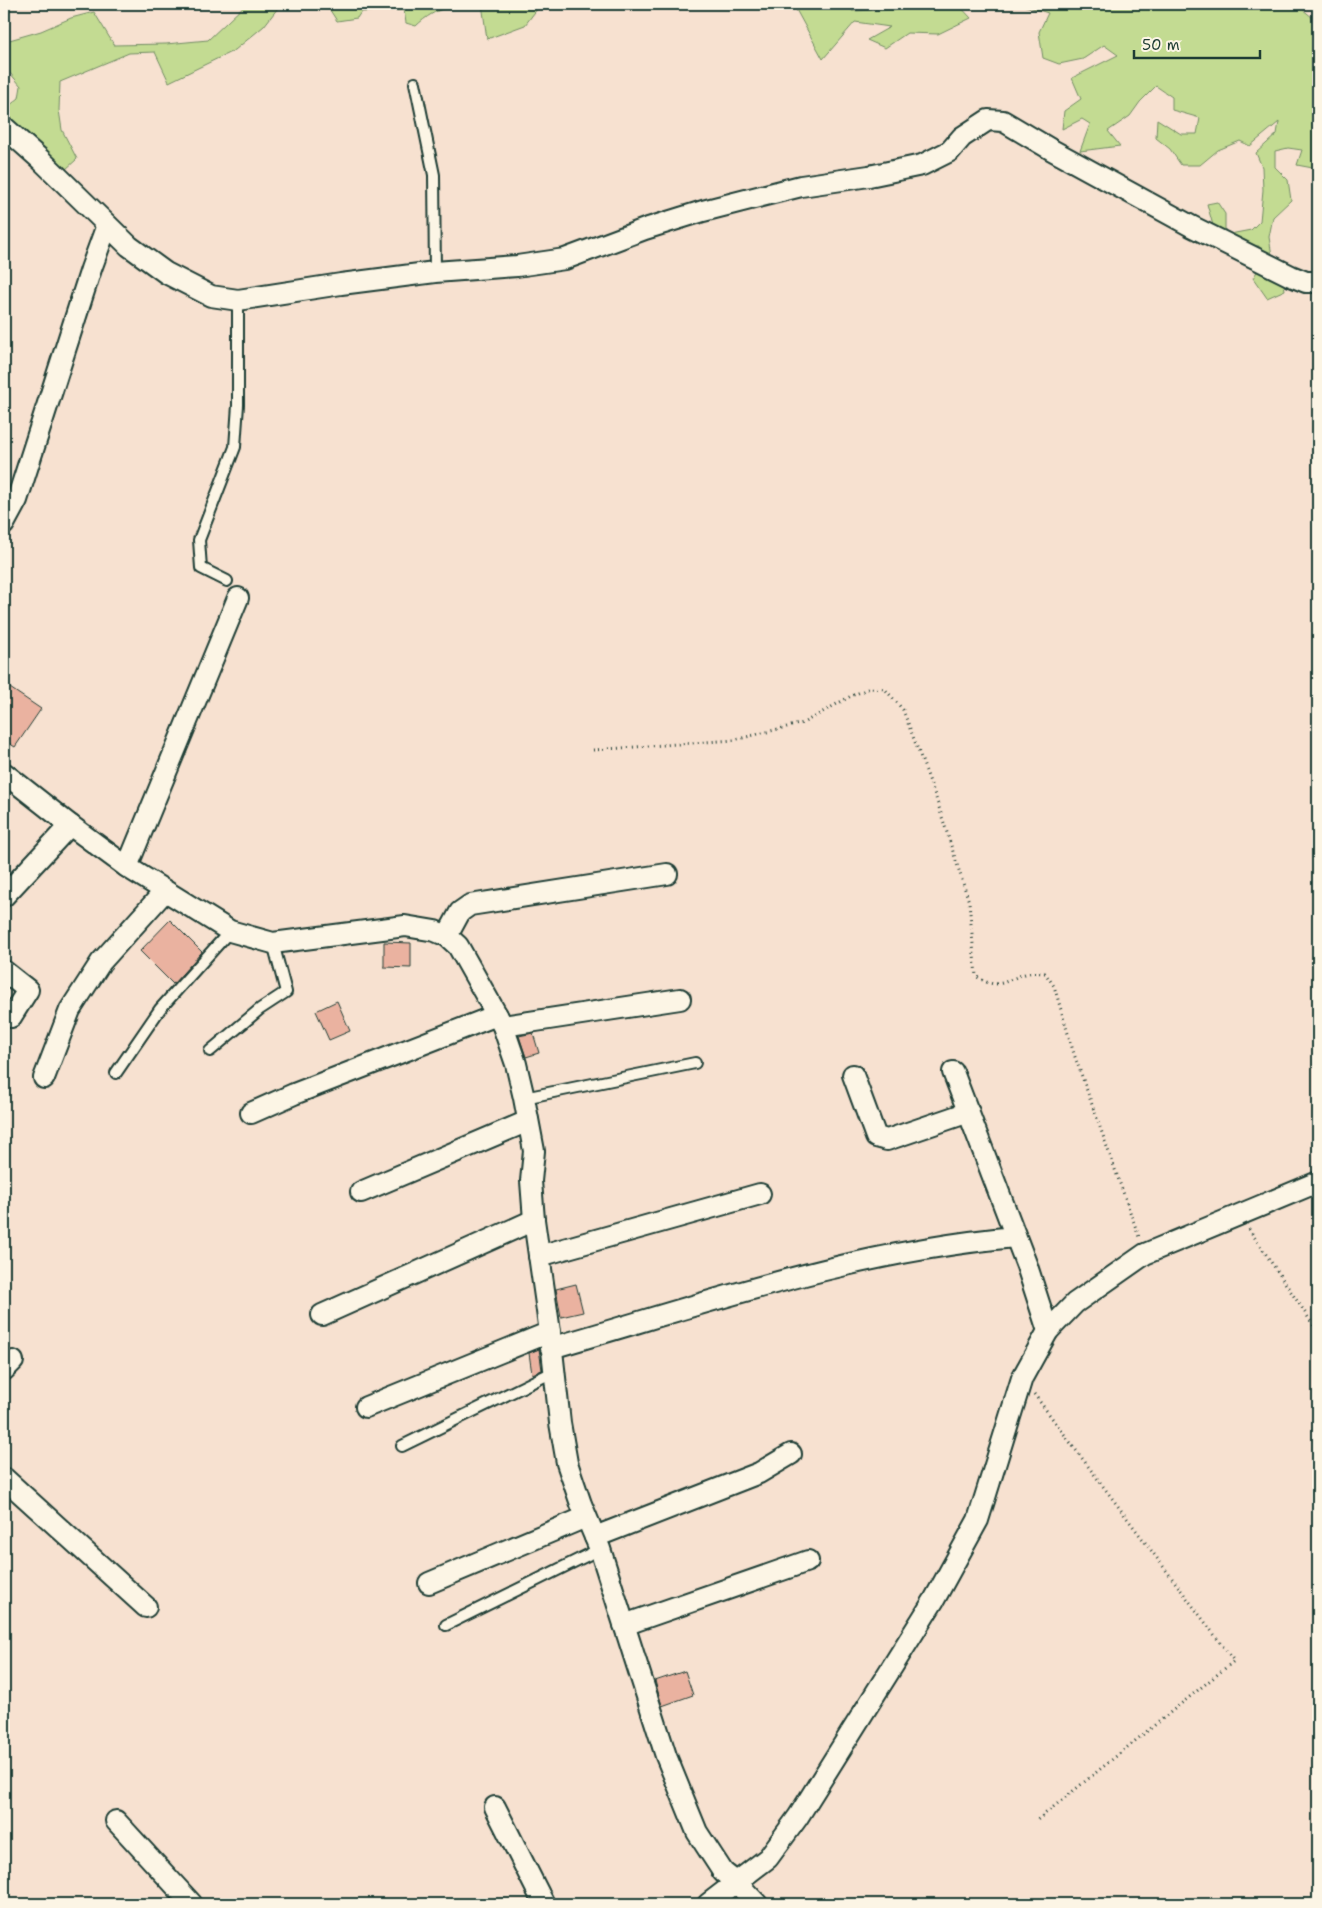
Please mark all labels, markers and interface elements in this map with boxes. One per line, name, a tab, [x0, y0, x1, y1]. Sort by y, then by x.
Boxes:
scale bar	[1134, 28, 1261, 60]
text: 50 m	[1142, 35, 1180, 55]

